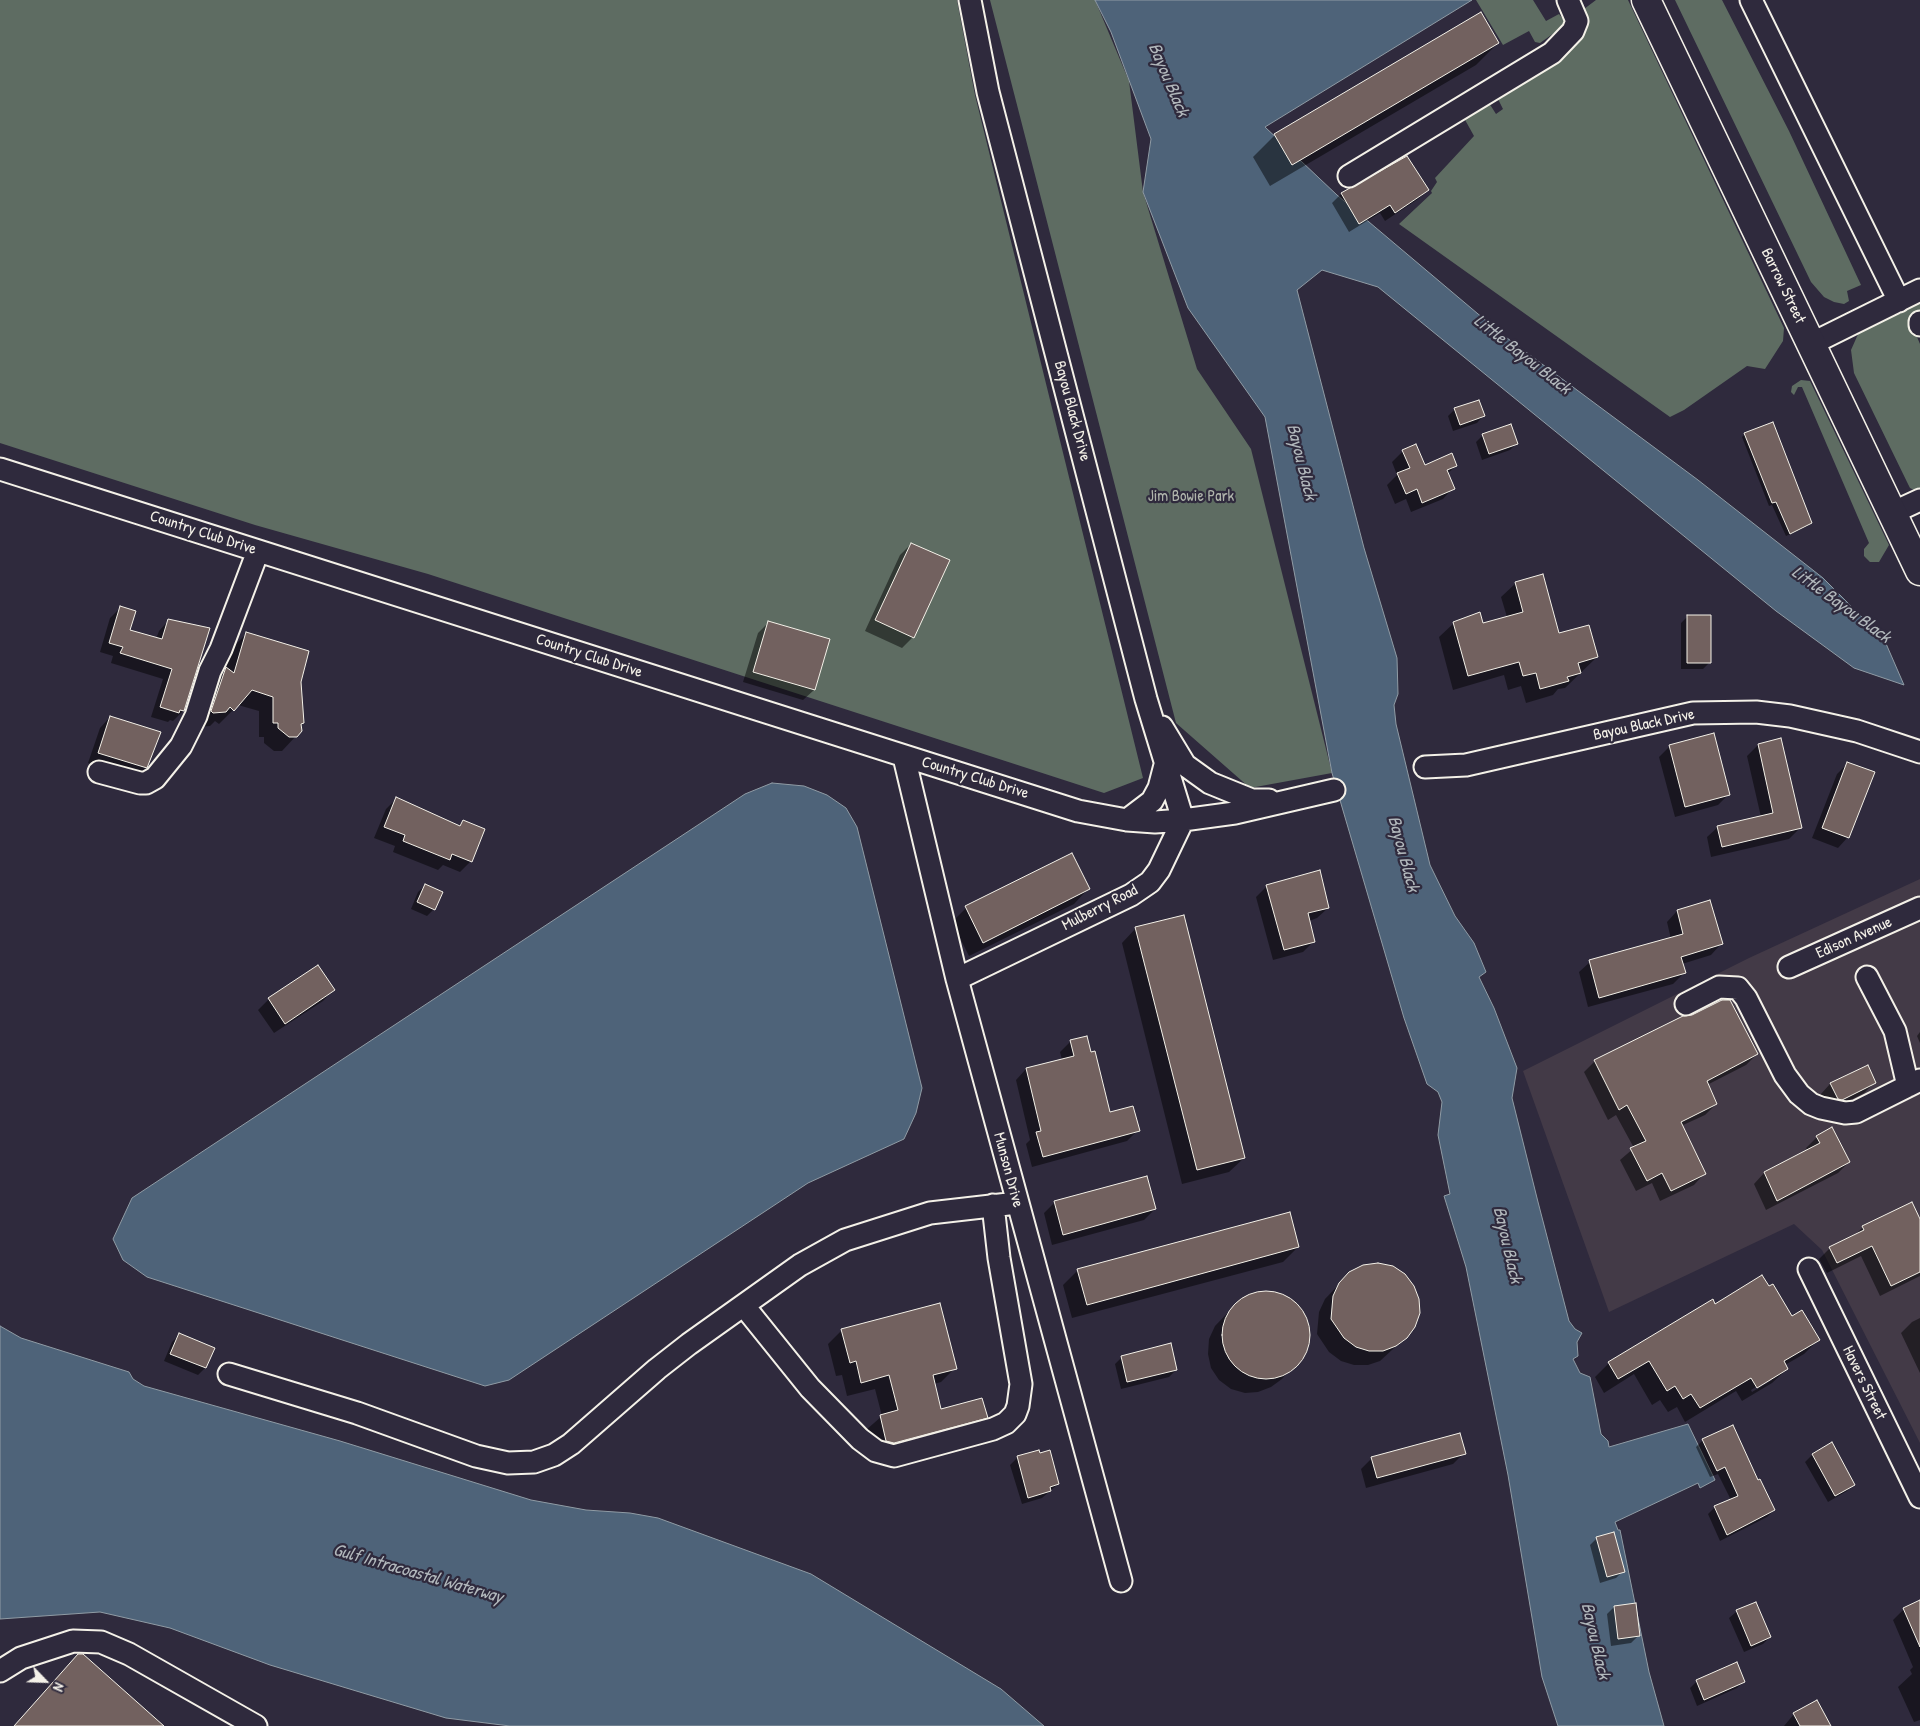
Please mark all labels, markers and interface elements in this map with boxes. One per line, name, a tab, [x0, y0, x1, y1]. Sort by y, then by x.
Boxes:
water label: Bayou Black	[1143, 40, 1193, 120]
street label: Barrow Street	[1757, 245, 1809, 327]
water label: Little Bayou Black	[1469, 310, 1575, 400]
street label: Bayou Black Drive	[1049, 359, 1095, 463]
water label: Bayou Black	[1281, 422, 1321, 502]
park label: Jim Bowie Park	[1148, 487, 1234, 507]
street label: Country Club Drive	[147, 507, 259, 559]
water label: Little Bayou Black	[1787, 562, 1895, 648]
street label: Country Club Drive	[533, 630, 645, 682]
street label: Bayou Black Drive	[1592, 705, 1696, 745]
street label: Country Club Drive	[919, 753, 1031, 803]
water label: Bayou Black	[1382, 814, 1424, 894]
street label: Mulberry Road	[1059, 881, 1141, 935]
street label: Edison Avenue	[1813, 913, 1895, 963]
street label: Munson Drive	[989, 1130, 1027, 1210]
water label: Bayou Black	[1488, 1205, 1526, 1285]
street label: Havers Street	[1838, 1343, 1890, 1423]
water label: Gulf Intracoastal Waterway	[331, 1539, 505, 1609]
water label: Bayou Black	[1576, 1601, 1614, 1681]
north arrow	[20, 1656, 70, 1706]
text: N	[49, 1680, 69, 1695]

